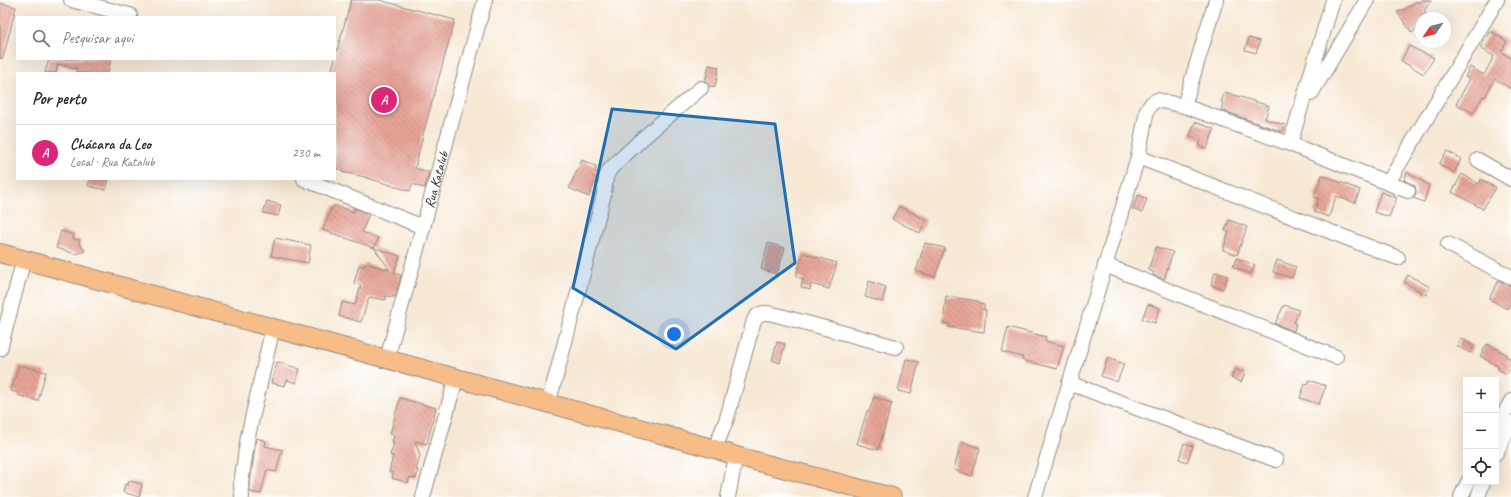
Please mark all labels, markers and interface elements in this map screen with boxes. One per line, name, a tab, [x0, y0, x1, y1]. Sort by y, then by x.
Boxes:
north arrow	[1415, 12, 1451, 48]
search box	[16, 16, 336, 60]
icon: search	[30, 27, 52, 49]
text: Pesquisar aqui	[62, 29, 133, 48]
pin: A	[371, 85, 397, 115]
text: Por perto	[32, 88, 86, 109]
text: Chácara da Leo	[70, 135, 151, 154]
text: A	[42, 145, 48, 161]
text: 230 m	[292, 145, 320, 161]
street label: Rua Katalub	[420, 148, 452, 210]
text: Local · Rua Katalub	[70, 154, 155, 170]
your location	[664, 324, 684, 344]
map controls	[1463, 377, 1499, 485]
button: +	[1463, 377, 1499, 413]
button: −	[1463, 413, 1499, 449]
button: locate	[1463, 449, 1499, 485]

